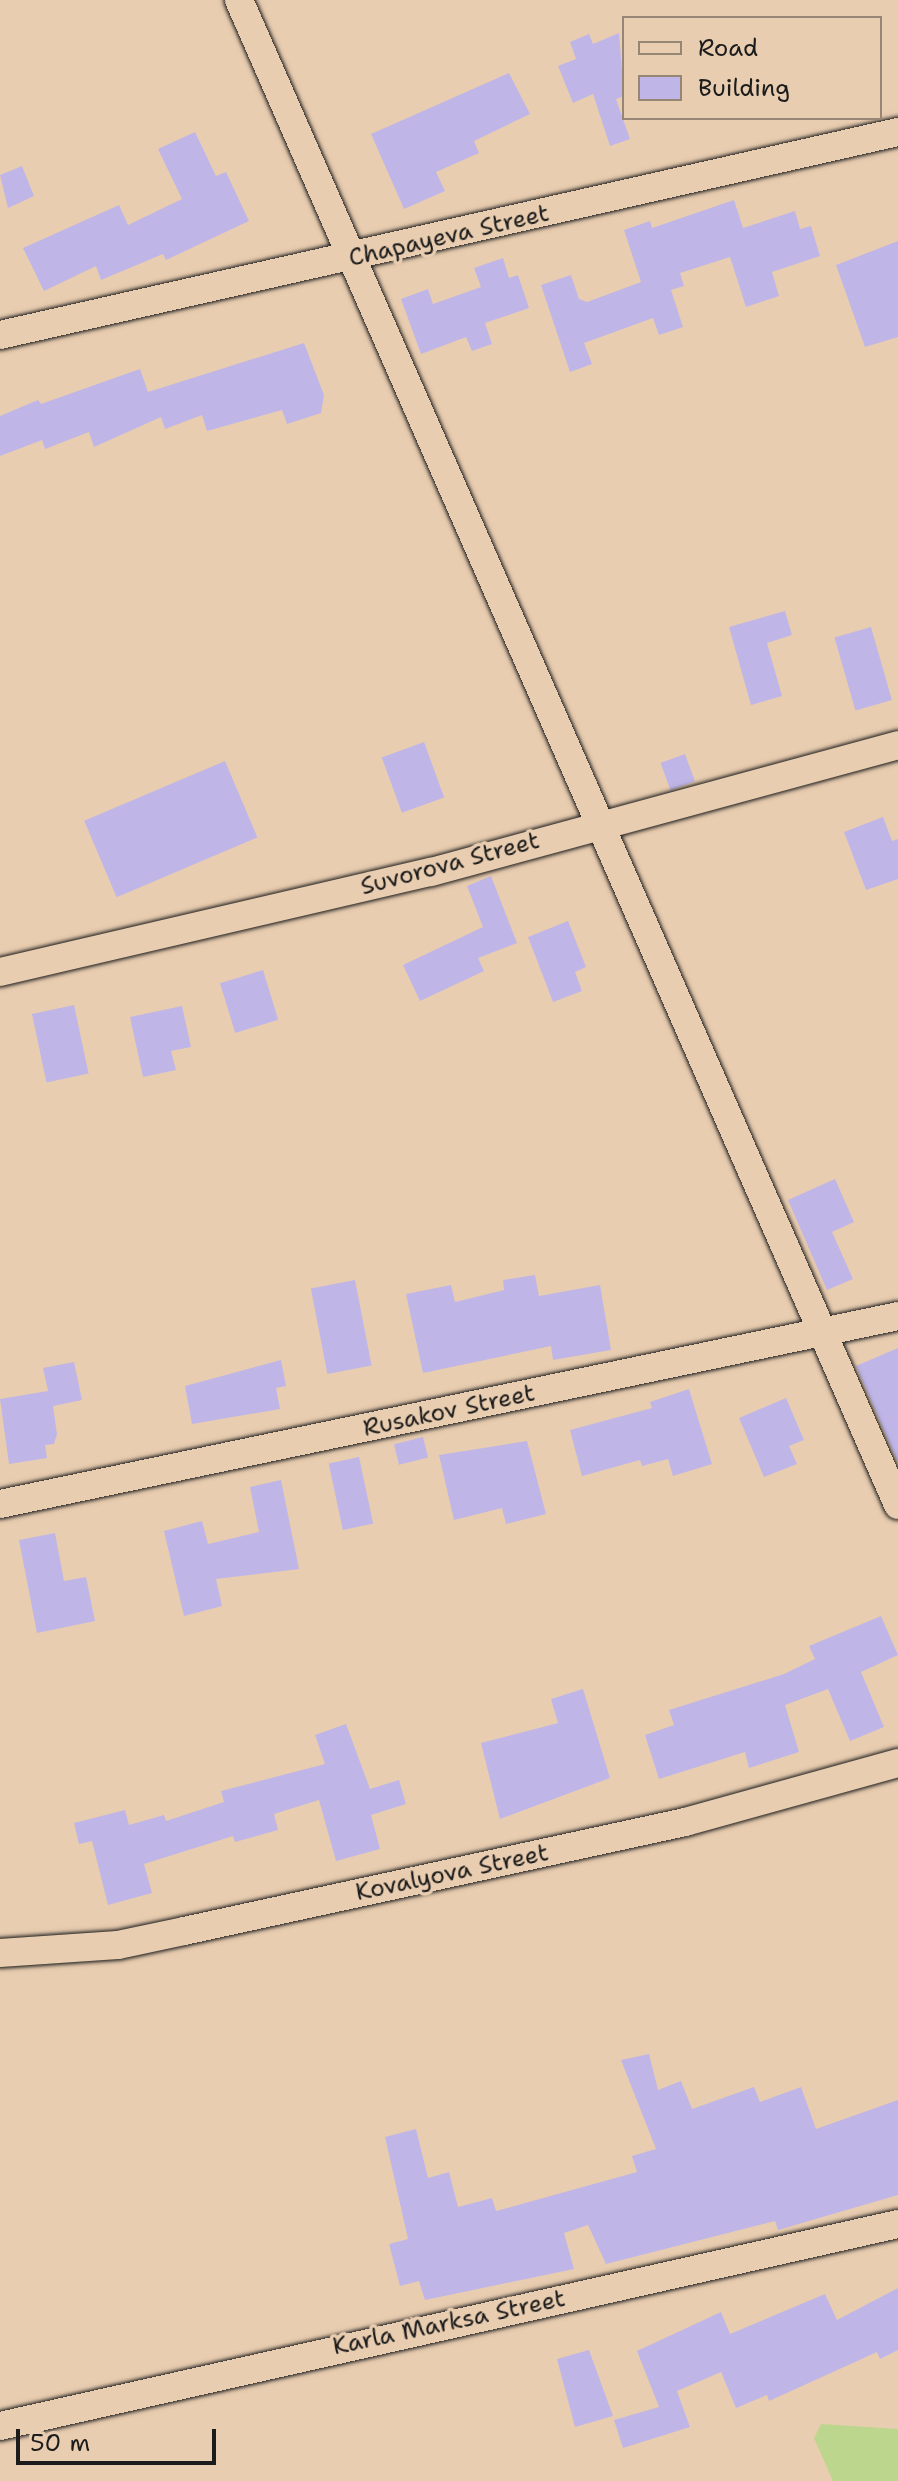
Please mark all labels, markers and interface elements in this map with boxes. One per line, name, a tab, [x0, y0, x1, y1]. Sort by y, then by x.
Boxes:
legend	[622, 16, 882, 120]
text: Road	[698, 32, 758, 64]
text: Building	[698, 72, 790, 104]
street label: Chapayeva Street	[346, 199, 552, 273]
street label: Suvorova Street	[357, 826, 543, 902]
street label: Rusakov Street	[361, 1379, 537, 1443]
street label: Kovalyova Street	[353, 1838, 551, 1908]
street label: Karla Marksa Street	[330, 2284, 568, 2362]
scale bar	[20, 2413, 220, 2463]
text: 50 m	[30, 2427, 90, 2459]

